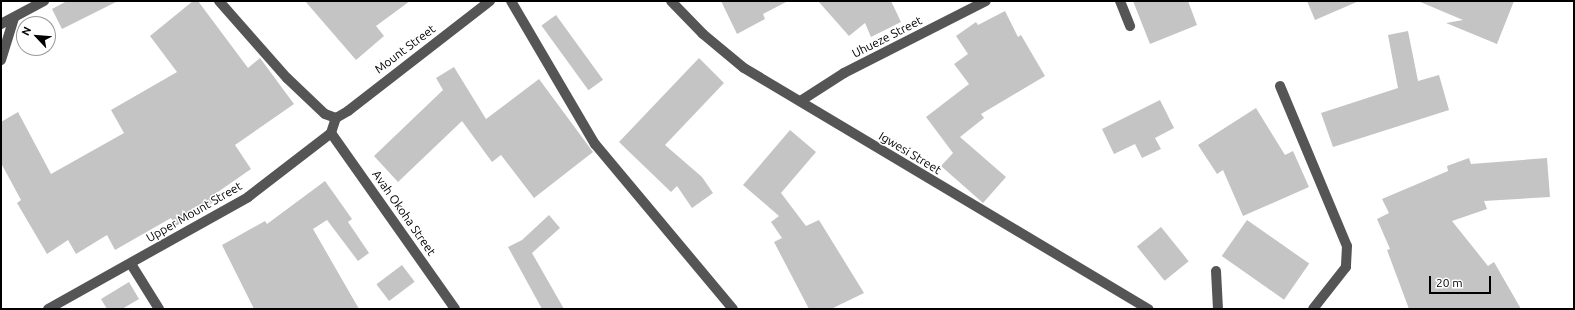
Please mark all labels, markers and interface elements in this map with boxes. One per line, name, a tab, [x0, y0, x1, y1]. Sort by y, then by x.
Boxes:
street label: Uhueze Street	[850, 13, 924, 61]
north arrow	[16, 16, 56, 56]
street label: Mount Street	[372, 22, 438, 76]
text: N	[19, 25, 33, 38]
street label: Igwesi Street	[876, 129, 944, 177]
street label: Avah Okoha Street	[369, 168, 439, 258]
street label: Upper Mount Street	[144, 179, 244, 245]
scale bar	[1431, 268, 1493, 294]
text: 20 m	[1436, 276, 1463, 289]

